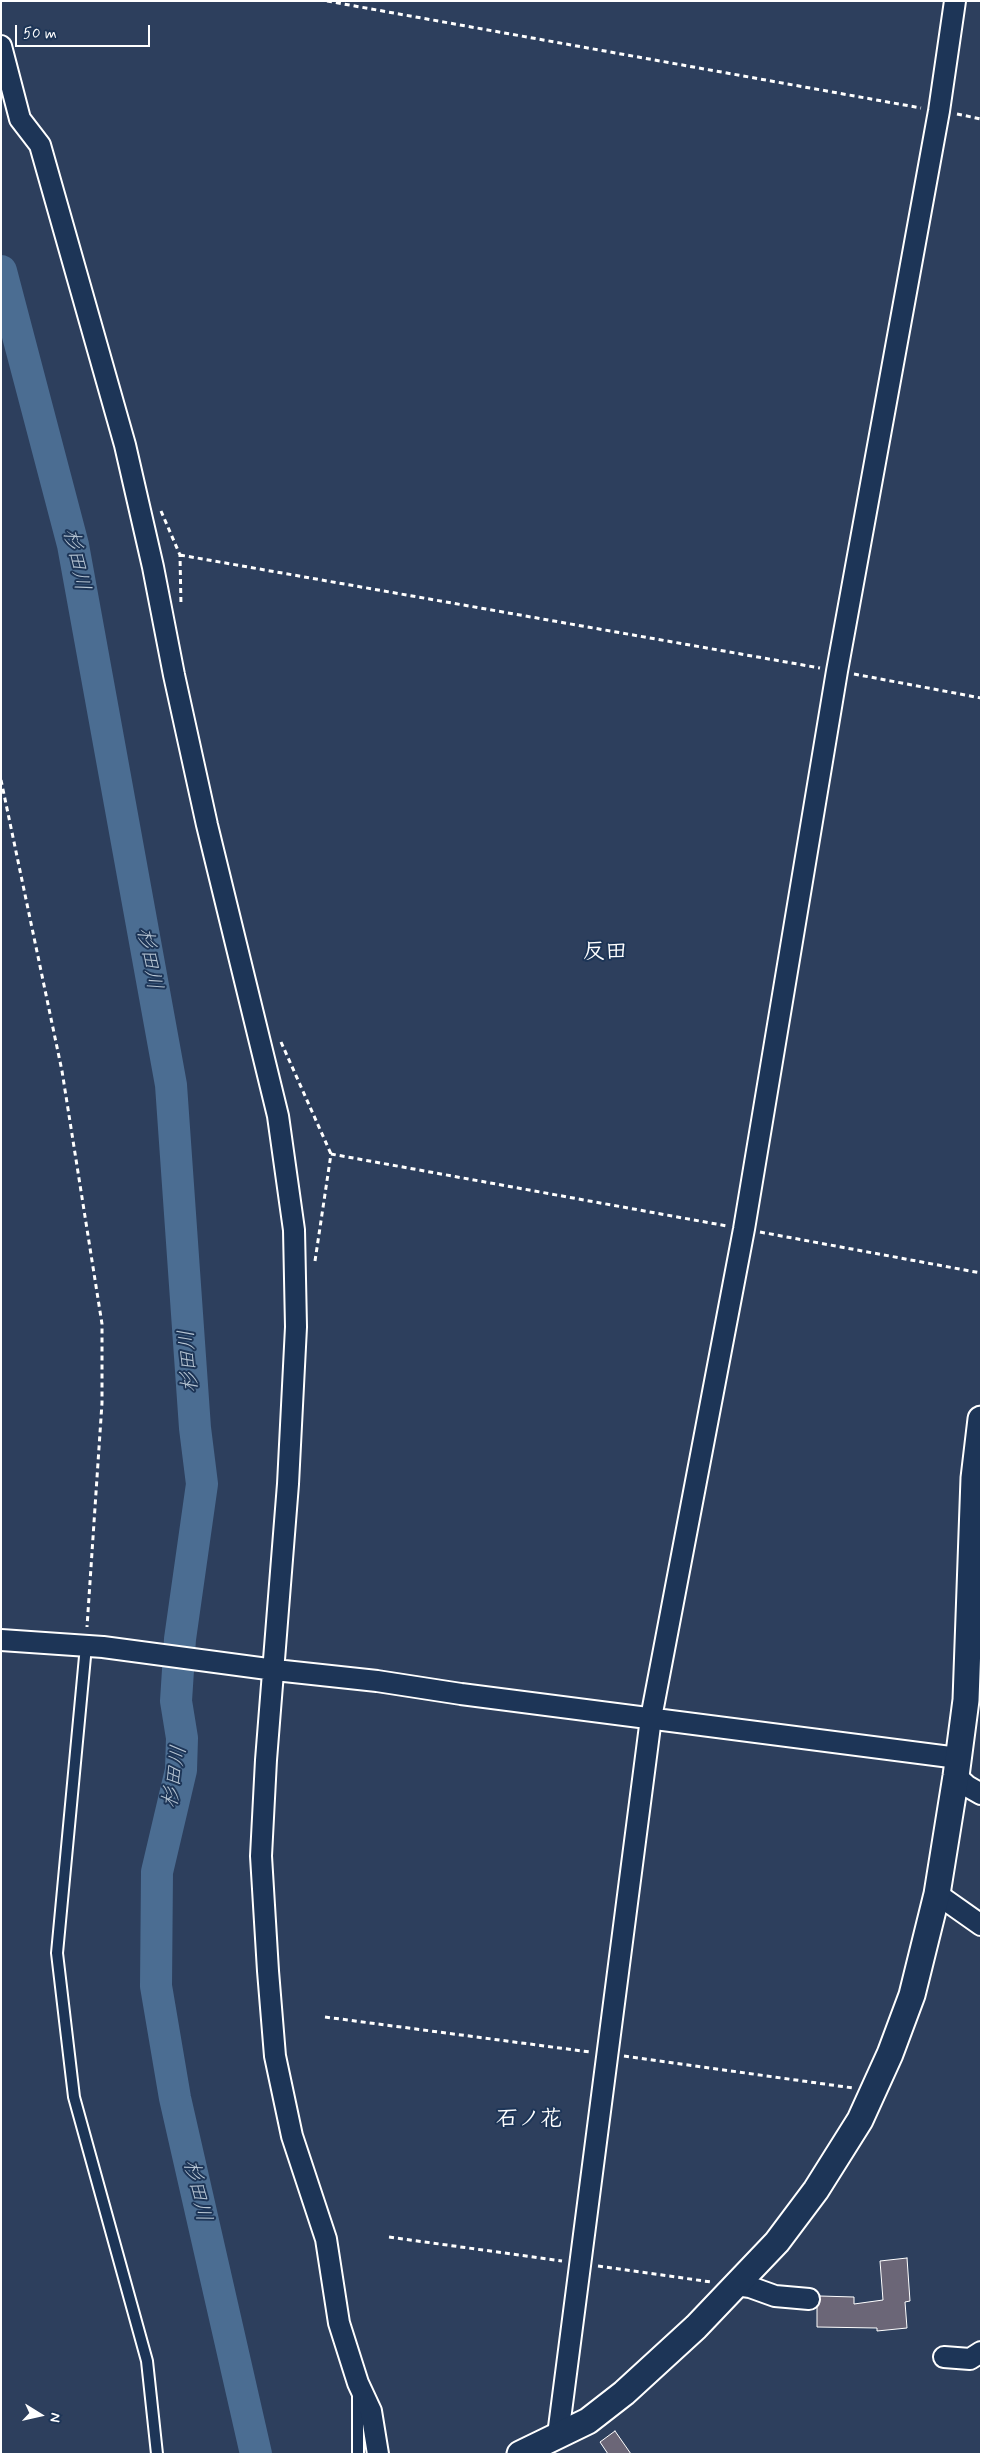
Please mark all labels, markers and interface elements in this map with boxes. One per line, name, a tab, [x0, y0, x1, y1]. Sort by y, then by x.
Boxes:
scale bar	[18, 15, 152, 47]
text: 50 m	[23, 24, 57, 44]
water label: 杉田川	[56, 527, 94, 593]
water label: 杉田川	[130, 926, 166, 992]
district label: 反田	[583, 940, 627, 966]
water label: 杉田川	[175, 1329, 205, 1393]
water label: 杉田川	[159, 1744, 193, 1810]
district label: 石ノ花	[496, 2107, 562, 2133]
water label: 杉田川	[177, 2157, 215, 2225]
north arrow	[15, 2390, 65, 2440]
text: N	[45, 2411, 64, 2424]

